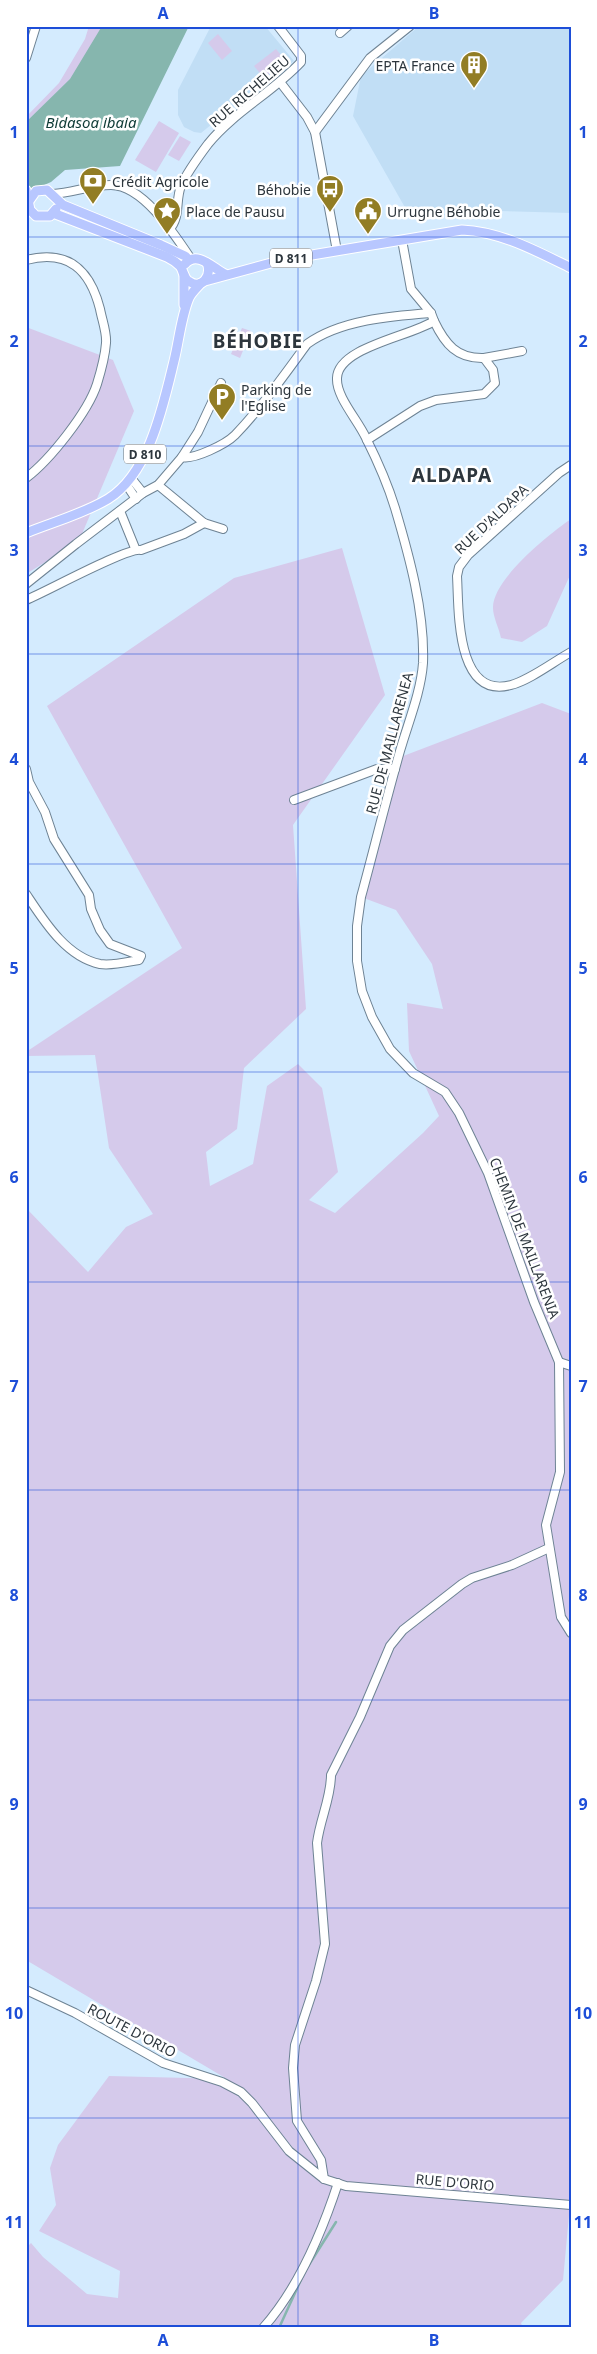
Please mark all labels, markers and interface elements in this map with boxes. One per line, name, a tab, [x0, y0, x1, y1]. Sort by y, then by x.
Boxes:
text: A	[157, 2, 169, 24]
text: B	[429, 2, 439, 24]
building icon: EPTA France	[459, 50, 489, 89]
street label: RUE RICHELIEU	[205, 51, 293, 131]
place label: EPTA France	[375, 56, 455, 75]
water label: Bidasoa ibaia	[46, 112, 137, 132]
text: 1	[9, 121, 19, 143]
text: 1	[578, 121, 588, 143]
bank icon: Crédit Agricole	[78, 166, 108, 205]
place label: Crédit Agricole	[112, 172, 209, 191]
bus stop icon: Béhobie	[315, 174, 345, 213]
place label: Béhobie	[257, 180, 311, 199]
place icon: Place de Pausu	[152, 196, 182, 235]
public building icon: Urrugne Béhobie	[353, 196, 383, 235]
place label: Place de Pausu	[186, 202, 285, 221]
place label: Urrugne Béhobie	[387, 202, 501, 221]
road number: D 811	[270, 248, 312, 268]
district label: BÉHOBIE	[213, 328, 303, 354]
text: 2	[9, 330, 19, 352]
text: 2	[578, 330, 588, 352]
place label: Parking de l'Eglise	[241, 380, 312, 415]
parking icon: Parking de l'Eglise	[207, 382, 237, 421]
road number: D 810	[124, 444, 166, 464]
district label: ALDAPA	[412, 462, 492, 488]
street label: RUE D'ALDAPA	[450, 480, 532, 558]
text: 3	[9, 539, 19, 561]
text: 3	[578, 539, 588, 561]
street label: RUE DE MAILLARENEA	[361, 670, 417, 816]
text: 4	[9, 748, 19, 770]
text: 4	[578, 748, 588, 770]
text: 5	[9, 957, 19, 979]
text: 5	[578, 957, 588, 979]
street label: CHEMIN DE MAILLARENIA	[485, 1155, 565, 1321]
text: 6	[9, 1166, 19, 1188]
text: 6	[578, 1166, 588, 1188]
text: 7	[9, 1375, 19, 1397]
text: 7	[578, 1375, 588, 1397]
text: 8	[9, 1584, 19, 1606]
text: 8	[578, 1584, 588, 1606]
text: 9	[9, 1793, 19, 1815]
text: 9	[578, 1793, 588, 1815]
street label: ROUTE D'ORIO	[84, 1999, 180, 2061]
text: 10	[5, 2002, 23, 2024]
text: 10	[574, 2002, 592, 2024]
street label: RUE D'ORIO	[415, 2169, 495, 2195]
text: 11	[5, 2211, 23, 2233]
text: 11	[574, 2211, 592, 2233]
text: A	[157, 2329, 169, 2351]
text: B	[429, 2329, 439, 2351]

